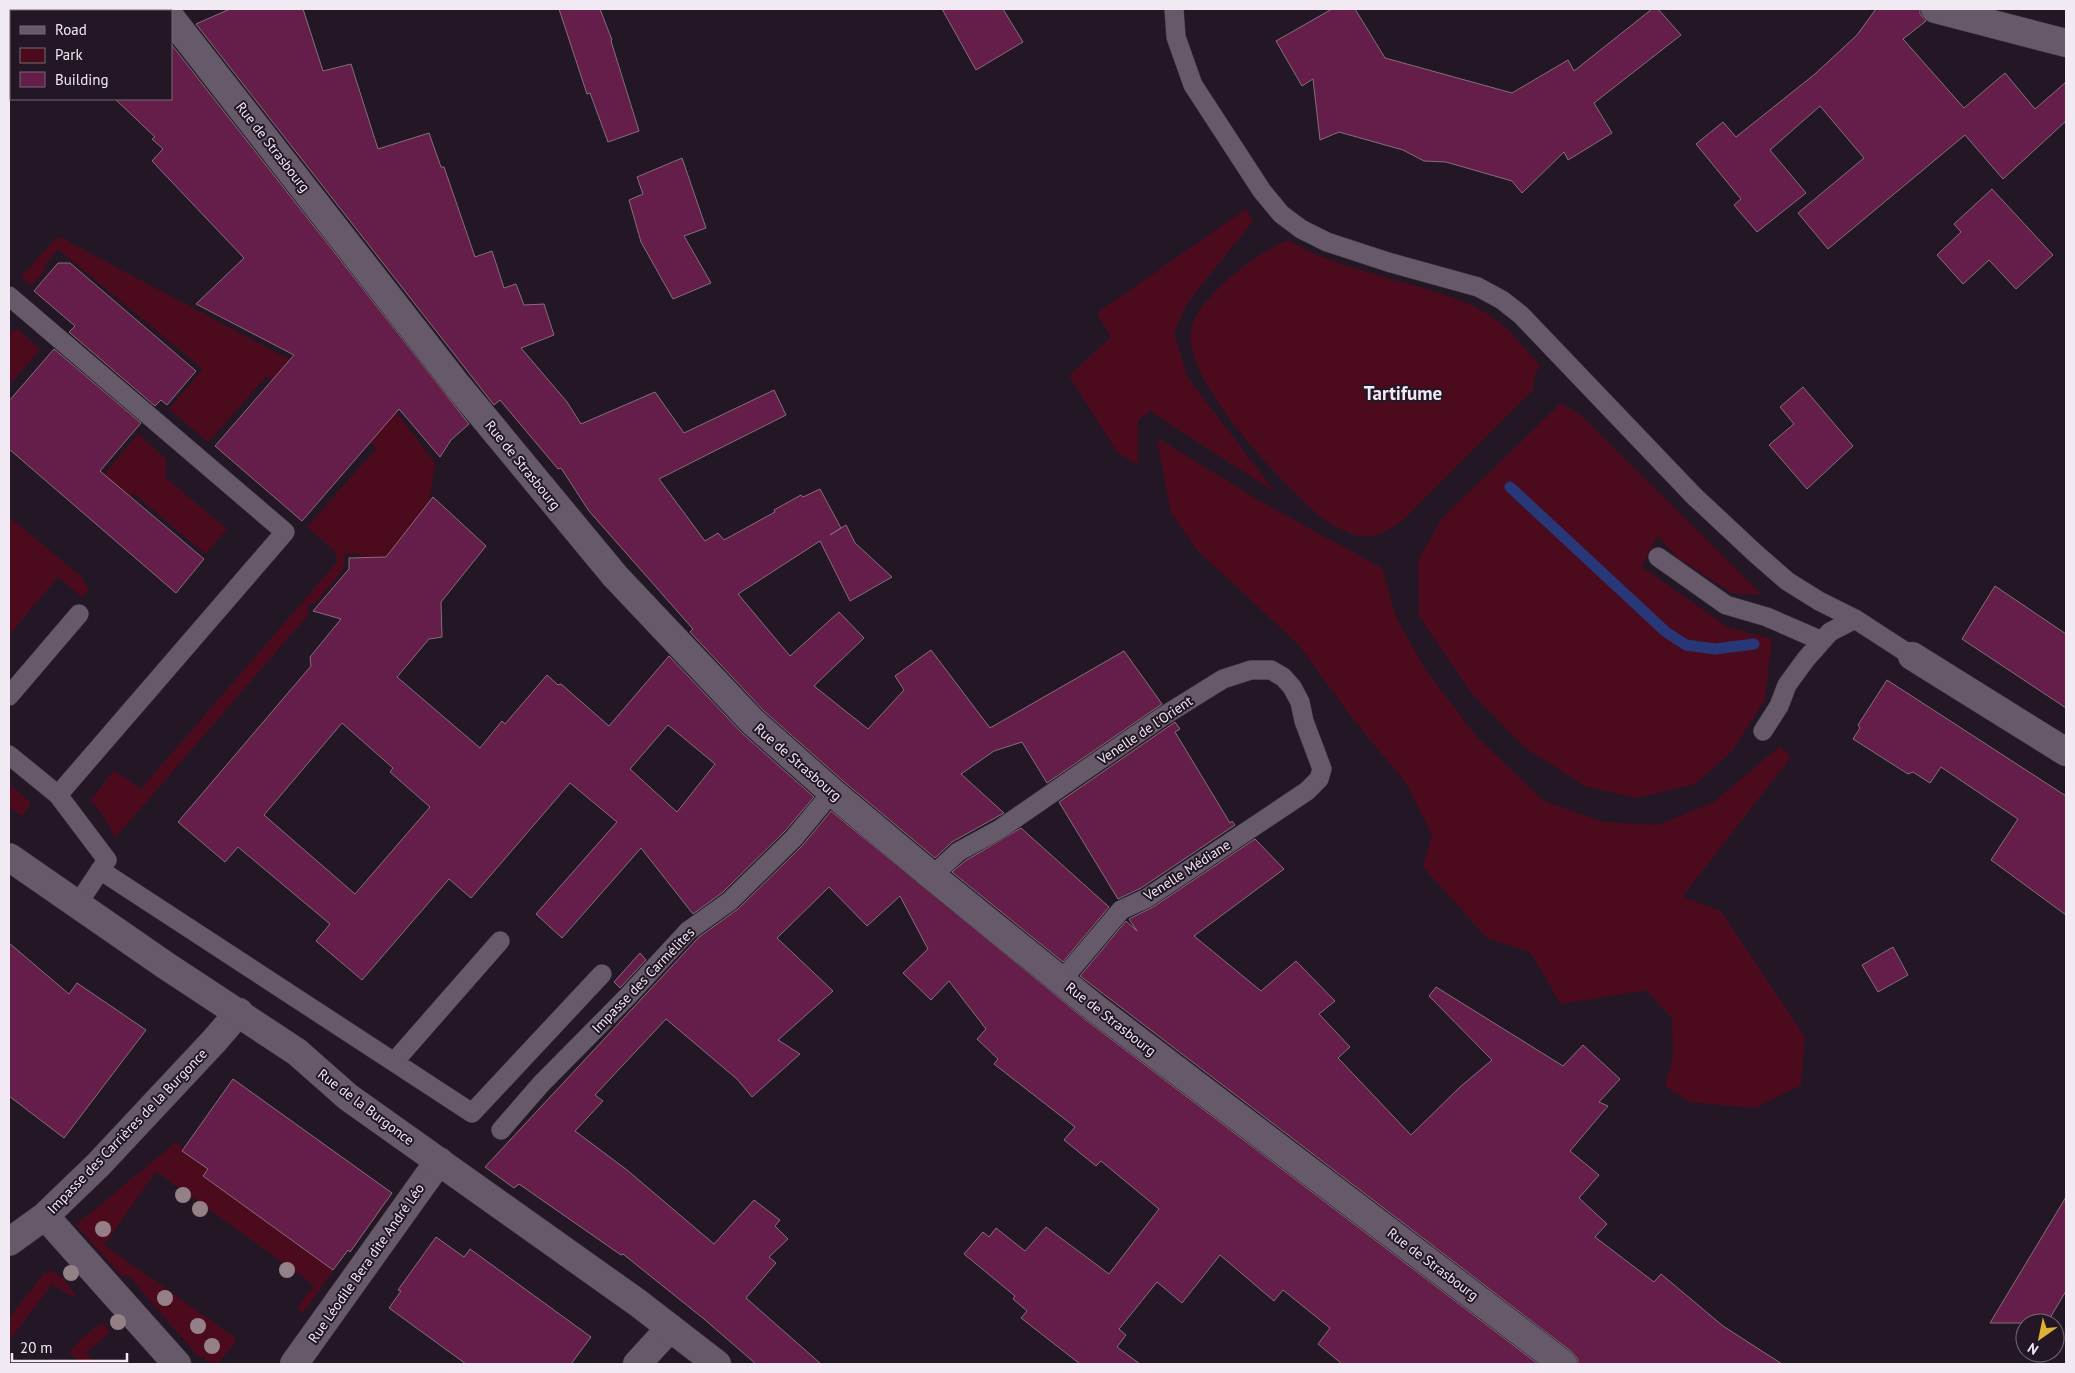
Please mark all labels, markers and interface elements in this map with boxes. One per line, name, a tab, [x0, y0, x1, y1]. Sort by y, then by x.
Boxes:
legend	[10, 10, 172, 100]
text: Road	[55, 20, 87, 39]
text: Park	[55, 45, 83, 64]
text: Building	[55, 70, 109, 89]
street label: Rue de Strasbourg	[232, 98, 314, 196]
district label: Tartifume	[1364, 381, 1442, 405]
street label: Rue de Strasbourg	[482, 417, 564, 513]
street label: Venelle de l'Orient	[1093, 691, 1196, 769]
street label: Rue de Strasbourg	[751, 719, 845, 805]
street label: Venelle Médiane	[1140, 835, 1234, 905]
street label: Impasse des Carmélites	[588, 923, 698, 1037]
street label: Rue de Strasbourg	[1062, 978, 1160, 1060]
street label: Impasse des Carrières de la Burgonce	[43, 1045, 211, 1217]
street label: Rue de la Burgonce	[314, 1065, 418, 1149]
street label: Rue Léodile Bera dite André Léo	[304, 1180, 428, 1346]
street label: Rue de Strasbourg	[1384, 1224, 1482, 1304]
north arrow	[2015, 1313, 2065, 1363]
scale bar	[12, 1330, 128, 1362]
text: 20 m	[20, 1338, 53, 1357]
text: N	[2024, 1339, 2042, 1359]

